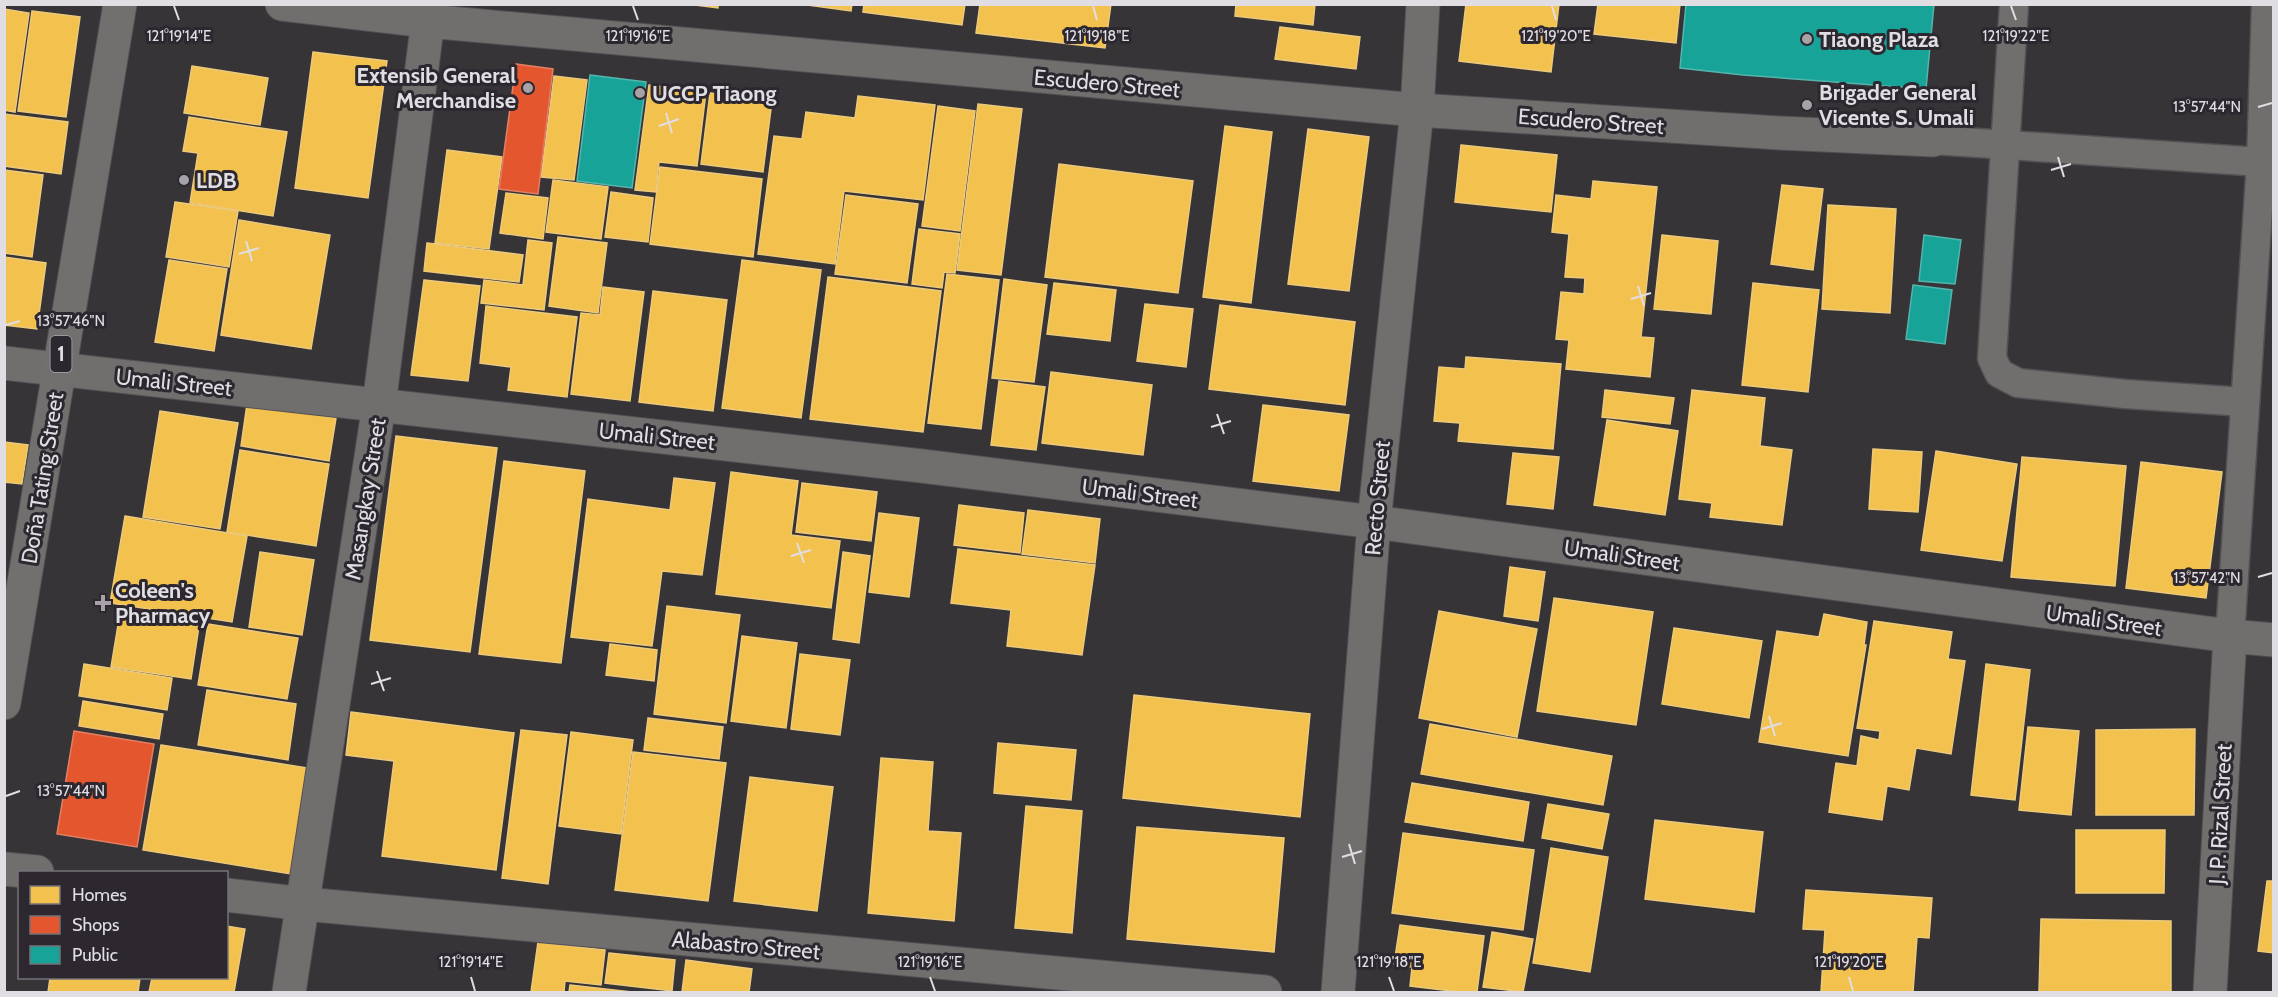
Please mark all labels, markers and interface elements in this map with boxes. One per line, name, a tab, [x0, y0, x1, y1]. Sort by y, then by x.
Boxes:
place label: Tiaong Plaza	[1819, 26, 1939, 53]
text: 121°19'14"E	[147, 27, 211, 45]
text: 121°19'16"E	[606, 27, 670, 45]
text: 121°19'18"E	[1064, 27, 1130, 45]
text: 121°19'20"E	[1521, 27, 1591, 45]
text: 121°19'22"E	[1983, 27, 2049, 45]
marker: Tiaong Plaza	[1800, 32, 1814, 46]
place label: Extensib General Merchandise	[356, 62, 516, 114]
street label: Escudero Street	[1033, 64, 1182, 103]
place label: Brigader General Vicente S. Umali	[1819, 79, 1977, 131]
place label: UCCP Tiaong	[652, 80, 776, 107]
marker: Extensib General Merchandise	[521, 81, 535, 95]
marker: UCCP Tiaong	[633, 86, 647, 100]
marker: Brigader General Vicente S. Umali	[1800, 98, 1814, 112]
text: 13°57'44"N	[2173, 98, 2241, 116]
street label: Escudero Street	[1517, 103, 1666, 140]
place label: LDB	[196, 167, 237, 194]
marker: LDB	[177, 173, 191, 187]
text: 13°57'46"N	[37, 312, 105, 330]
road number: 1	[50, 336, 72, 372]
street label: Umali Street	[114, 363, 234, 402]
street label: Doña Tating Street	[16, 390, 69, 566]
street label: Masangkay Street	[339, 416, 392, 582]
street label: Umali Street	[597, 417, 717, 456]
street label: Recto Street	[1359, 439, 1396, 557]
street label: Umali Street	[1080, 473, 1200, 514]
street label: Umali Street	[1562, 534, 1682, 577]
text: 13°57'42"N	[2173, 569, 2241, 587]
place label: Coleen's Pharmacy	[115, 577, 210, 629]
marker: Coleen's Pharmacy	[96, 596, 110, 610]
street label: Umali Street	[2044, 599, 2164, 642]
street label: J. P. Rizal Street	[2203, 742, 2238, 886]
text: 13°57'44"N	[37, 782, 105, 800]
legend	[18, 871, 228, 979]
text: Homes	[72, 884, 127, 906]
text: Shops	[72, 914, 120, 936]
street label: Alabastro Street	[671, 926, 822, 965]
text: Public	[72, 944, 118, 966]
text: 121°19'14"E	[439, 953, 503, 971]
text: 121°19'16"E	[898, 953, 962, 971]
text: 121°19'18"E	[1356, 953, 1422, 971]
text: 121°19'20"E	[1814, 953, 1884, 971]

